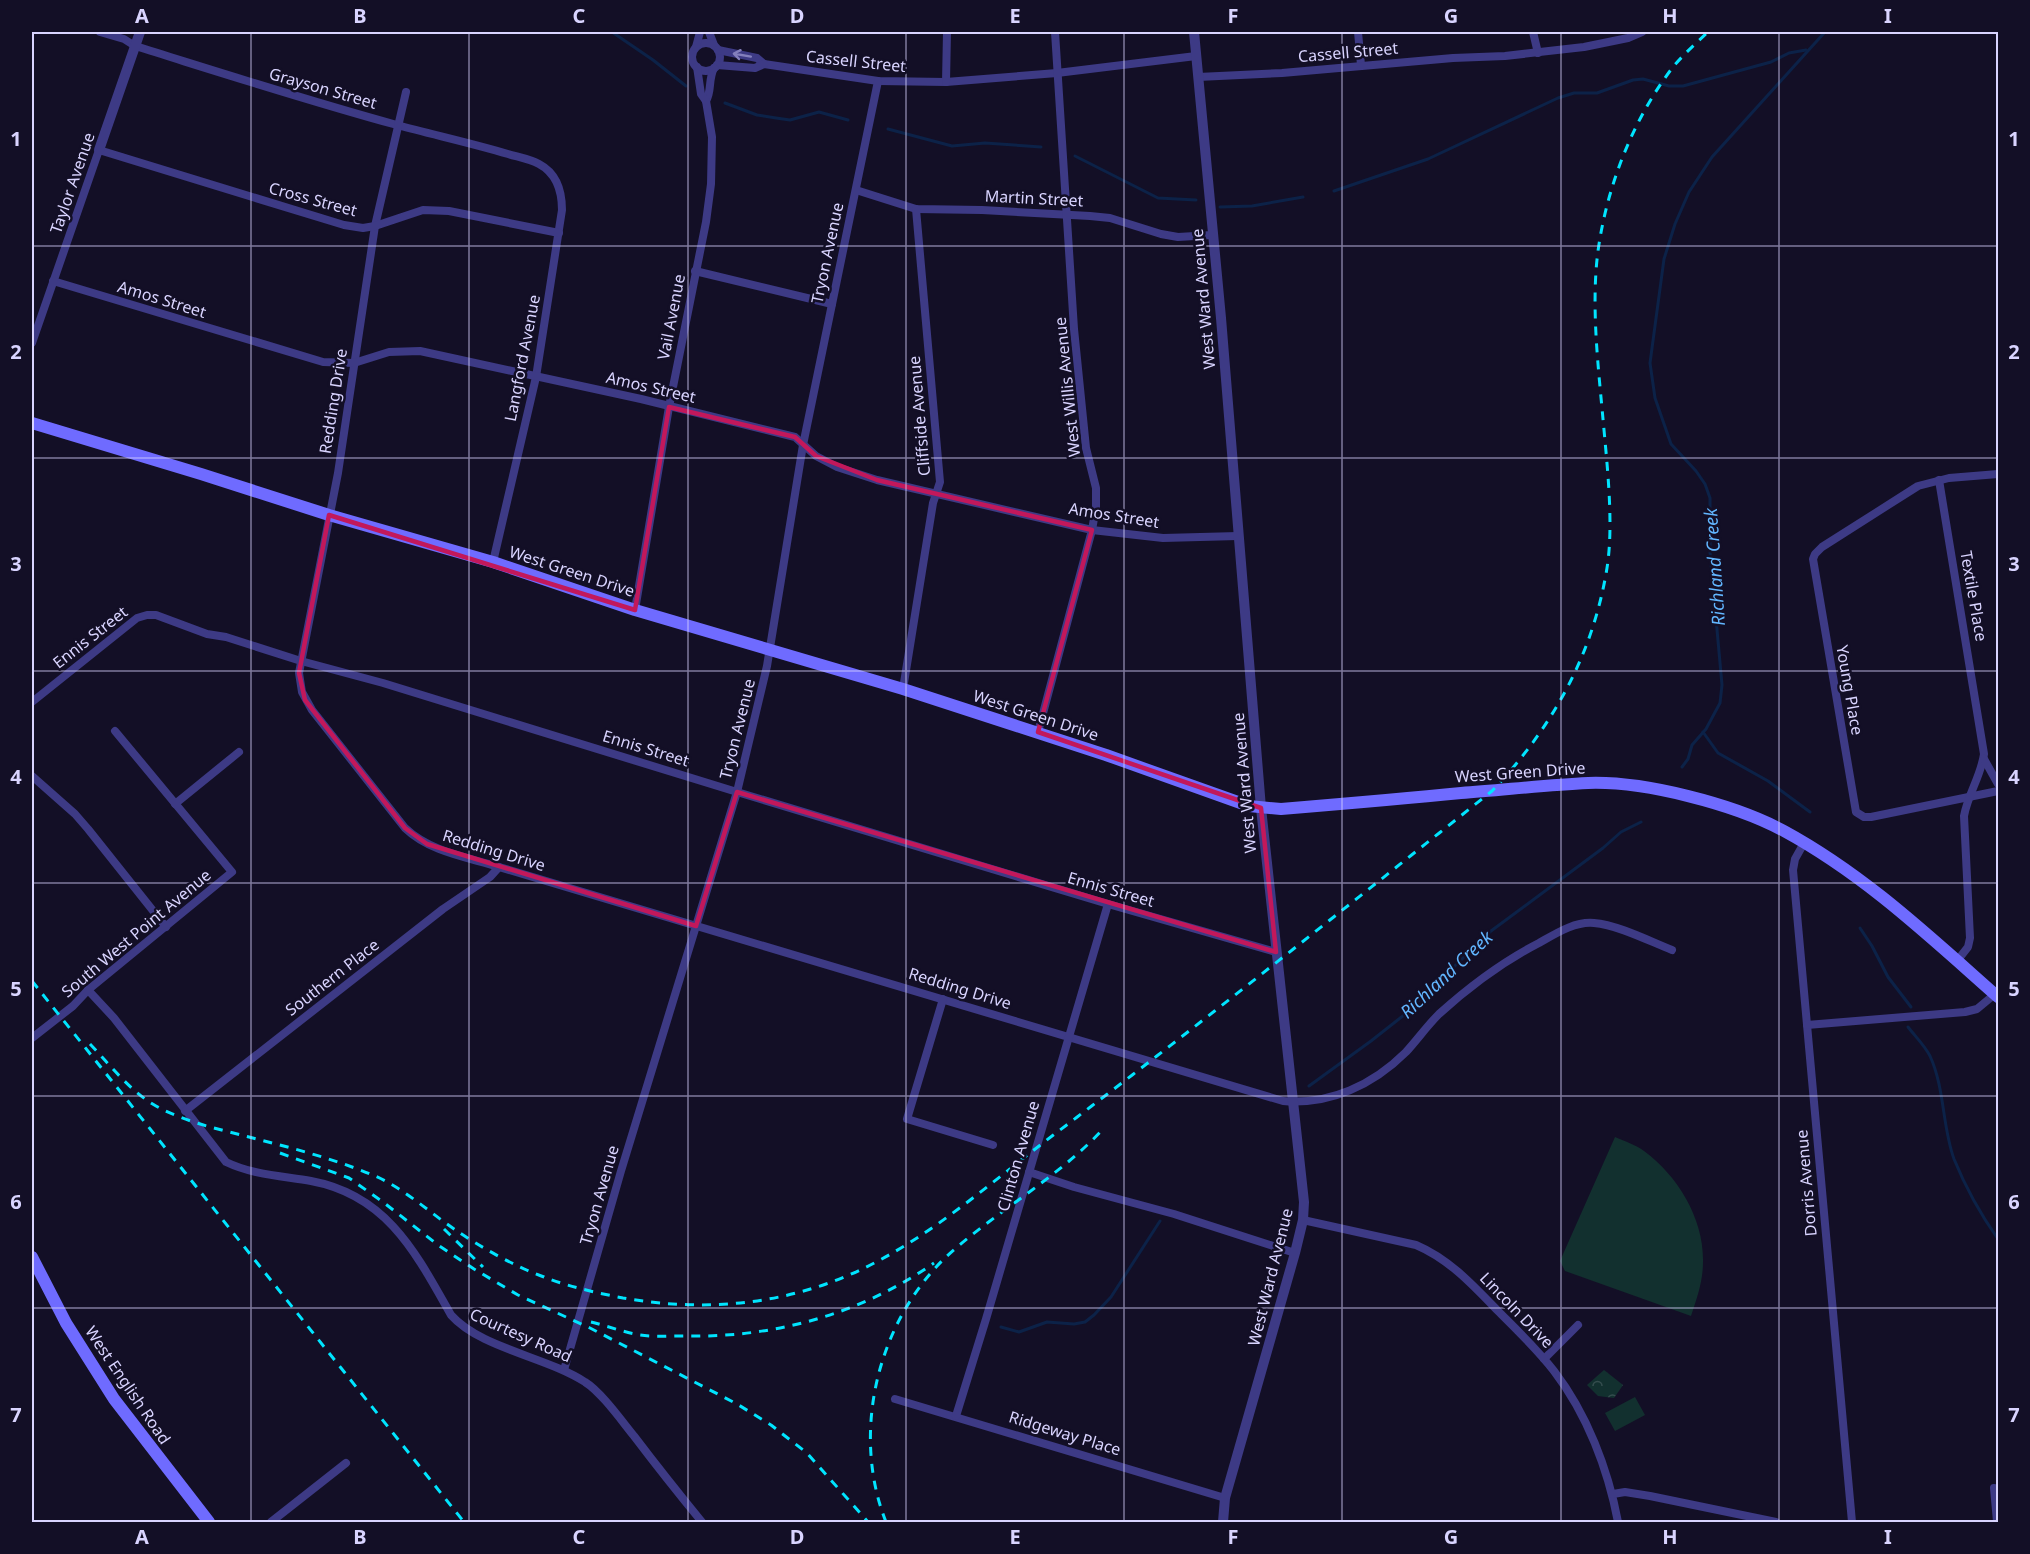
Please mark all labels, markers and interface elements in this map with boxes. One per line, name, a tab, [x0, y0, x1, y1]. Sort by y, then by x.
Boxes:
text: A	[135, 2, 149, 29]
text: B	[353, 2, 367, 29]
text: C	[573, 2, 586, 29]
text: D	[790, 2, 804, 29]
text: E	[1009, 2, 1021, 29]
text: F	[1228, 2, 1238, 29]
text: G	[1444, 2, 1458, 29]
text: H	[1662, 2, 1678, 29]
text: I	[1884, 2, 1892, 29]
street label: Cassell Street	[1297, 37, 1399, 67]
street label: Cassell Street	[805, 45, 907, 77]
one-way arrow	[733, 49, 752, 60]
street label: Grayson Street	[267, 62, 380, 114]
text: 1	[10, 125, 22, 152]
text: 1	[2008, 125, 2020, 152]
street label: Taylor Avenue	[44, 130, 100, 236]
street label: Cross Street	[267, 177, 360, 221]
street label: Martin Street	[984, 184, 1084, 212]
street label: Tryon Avenue	[806, 200, 848, 306]
street label: West Ward Avenue	[1186, 228, 1220, 370]
street label: Vail Avenue	[652, 272, 690, 362]
street label: Amos Street	[115, 275, 209, 323]
street label: Langford Avenue	[499, 293, 545, 423]
street label: West Willis Avenue	[1049, 316, 1085, 458]
text: 2	[10, 338, 22, 365]
text: 2	[2008, 338, 2020, 365]
street label: Redding Drive	[314, 347, 352, 455]
street label: Cliffside Avenue	[903, 355, 935, 477]
street label: Amos Street	[604, 366, 698, 408]
street label: Amos Street	[1067, 497, 1161, 533]
water label: Richland Creek	[1698, 506, 1730, 627]
street label: West Green Drive	[506, 540, 638, 602]
street label: Textile Place	[1955, 549, 1993, 643]
text: 3	[10, 550, 22, 577]
text: 3	[2008, 550, 2020, 577]
street label: Ennis Street	[48, 601, 132, 673]
street label: Young Place	[1831, 643, 1869, 737]
street label: Tryon Avenue	[714, 676, 760, 782]
street label: West Green Drive	[970, 684, 1102, 746]
street label: West Ward Avenue	[1227, 712, 1261, 854]
street label: Ennis Street	[600, 724, 692, 772]
street label: West Green Drive	[1454, 756, 1586, 788]
text: 4	[10, 763, 22, 790]
text: 4	[2008, 763, 2020, 790]
street label: Redding Drive	[440, 824, 548, 876]
street label: South West Point Avenue	[57, 864, 215, 1002]
street label: Ennis Street	[1065, 866, 1157, 912]
water label: Richland Creek	[1395, 924, 1498, 1023]
street label: Southern Place	[281, 933, 383, 1021]
street label: Redding Drive	[906, 962, 1014, 1014]
text: 5	[10, 975, 22, 1002]
text: 5	[2008, 975, 2020, 1002]
street label: Clinton Avenue	[992, 1098, 1044, 1214]
street label: Dorris Avenue	[1790, 1129, 1822, 1237]
street label: Tryon Avenue	[574, 1143, 624, 1247]
text: 6	[10, 1188, 22, 1215]
text: 6	[2008, 1188, 2020, 1215]
street label: West Ward Avenue	[1242, 1206, 1298, 1348]
street label: Lincoln Drive	[1475, 1267, 1559, 1353]
street label: Courtesy Road	[466, 1303, 576, 1367]
street label: West English Road	[80, 1322, 176, 1448]
text: 7	[10, 1401, 22, 1428]
text: 7	[2008, 1401, 2020, 1428]
street label: Ridgeway Place	[1006, 1406, 1124, 1460]
text: A	[135, 1523, 149, 1550]
text: B	[353, 1523, 367, 1550]
text: C	[573, 1523, 586, 1550]
text: D	[790, 1523, 804, 1550]
text: E	[1009, 1523, 1021, 1550]
text: F	[1228, 1523, 1238, 1550]
text: G	[1444, 1523, 1458, 1550]
text: H	[1662, 1523, 1678, 1550]
text: I	[1884, 1523, 1892, 1550]

